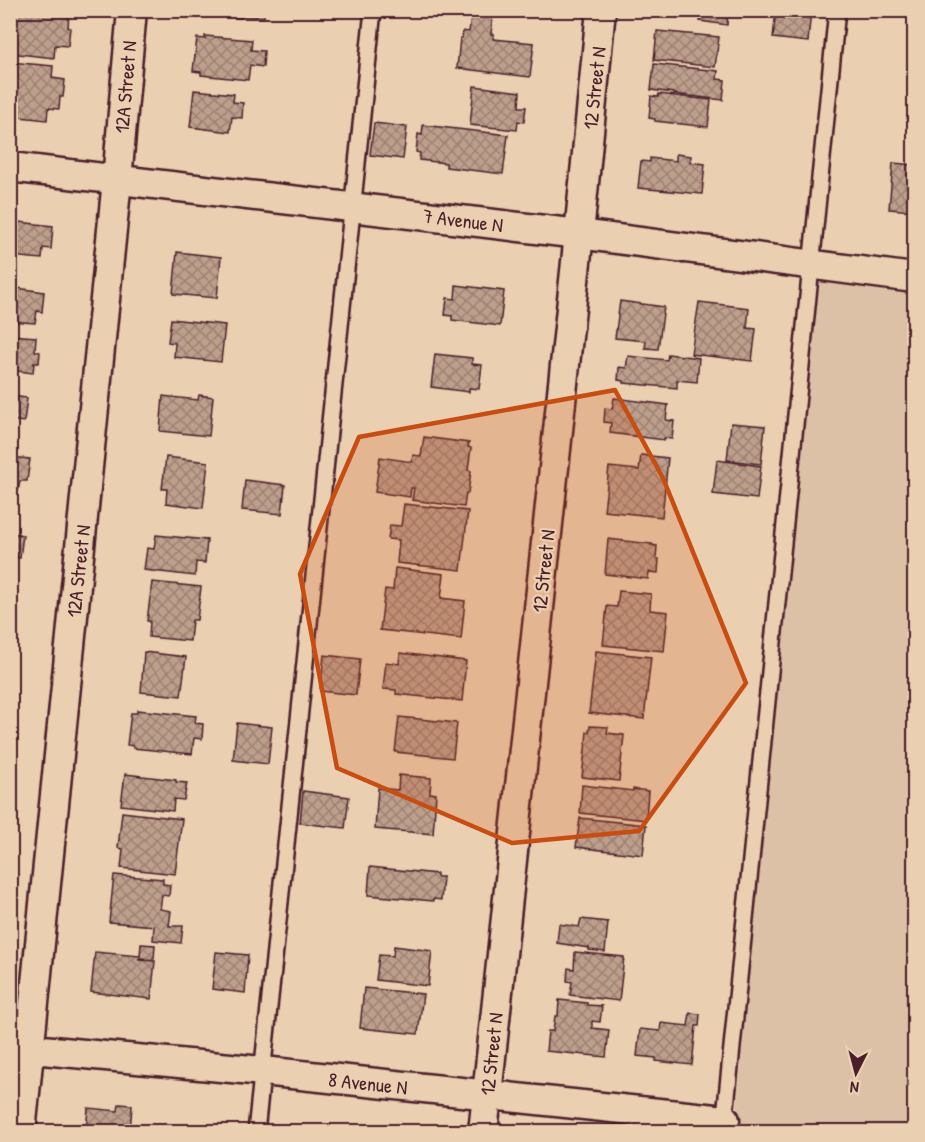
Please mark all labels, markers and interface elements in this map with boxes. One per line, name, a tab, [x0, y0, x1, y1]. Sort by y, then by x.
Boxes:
street label: 12A Street N	[108, 40, 142, 134]
street label: 12 Street N	[576, 45, 612, 131]
street label: 7 Avenue N	[421, 202, 505, 238]
street label: 12A Street N	[60, 523, 96, 619]
street label: 12 Street N	[525, 528, 561, 614]
street label: 12 Street N	[473, 1011, 509, 1097]
north arrow	[826, 1043, 886, 1103]
street label: 8 Avenue N	[327, 1065, 409, 1101]
text: N	[849, 1076, 860, 1099]

